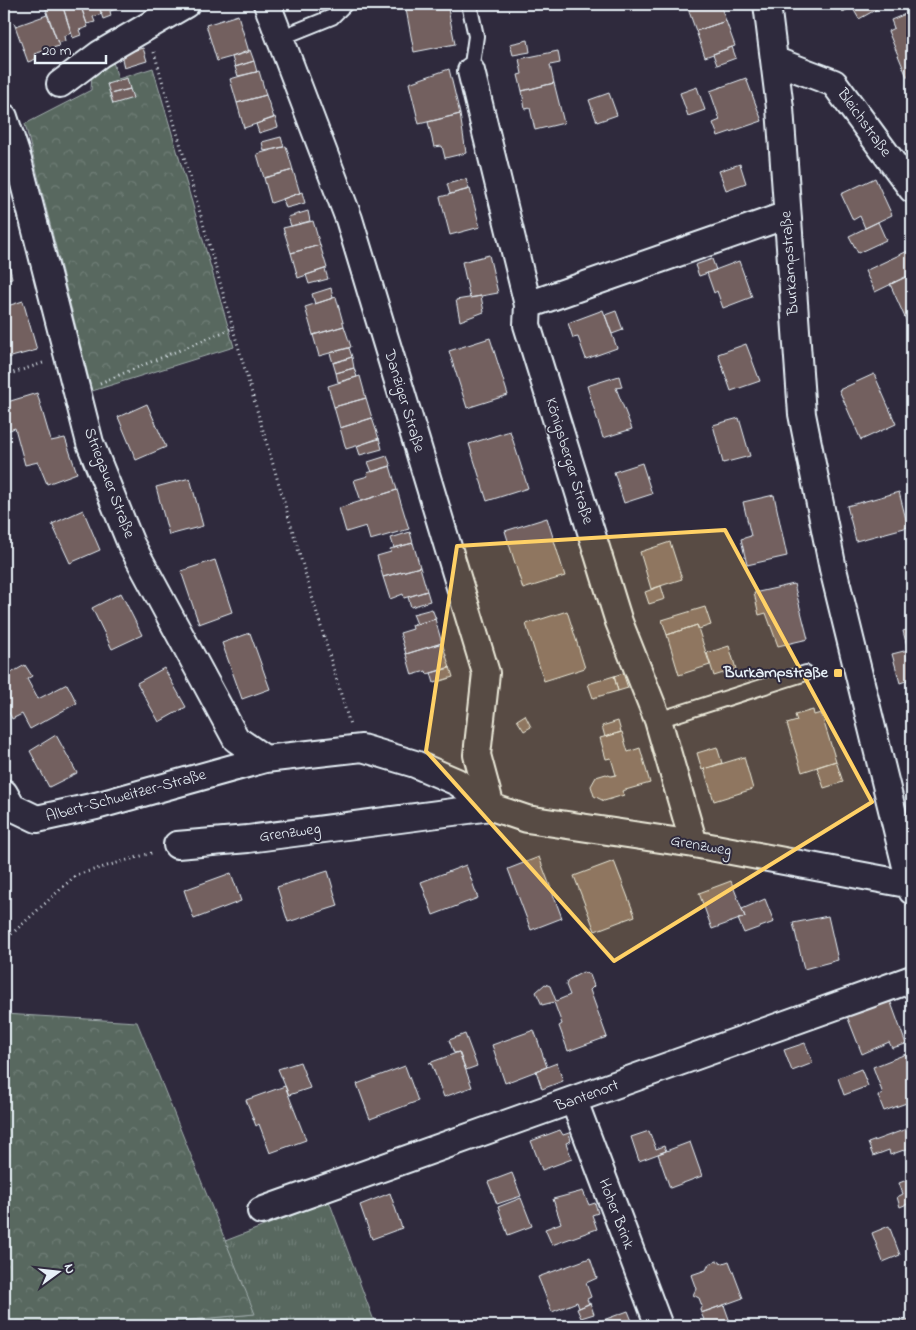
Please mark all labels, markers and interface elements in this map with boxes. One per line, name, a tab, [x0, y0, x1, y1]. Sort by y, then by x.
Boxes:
scale bar	[35, 32, 106, 64]
text: 20 m	[42, 40, 72, 62]
street label: Bleichstraße	[830, 83, 898, 163]
street label: Burkampstraße	[774, 209, 806, 317]
street label: Danziger Straße	[377, 346, 431, 456]
street label: Königsberger Straße	[538, 395, 600, 528]
street label: Striegauer Straße	[77, 424, 141, 542]
place label: Burkampstraße	[723, 661, 829, 685]
marker: Burkampstraße	[832, 667, 844, 679]
street label: Albert-Schweitzer-Straße	[43, 763, 210, 829]
street label: Grenzweg	[258, 817, 322, 849]
street label: Grenzweg	[669, 829, 733, 863]
street label: Bantenort	[551, 1073, 623, 1119]
street label: Hoher Brink	[591, 1175, 641, 1254]
north arrow	[32, 1248, 82, 1298]
text: N	[58, 1262, 80, 1276]

